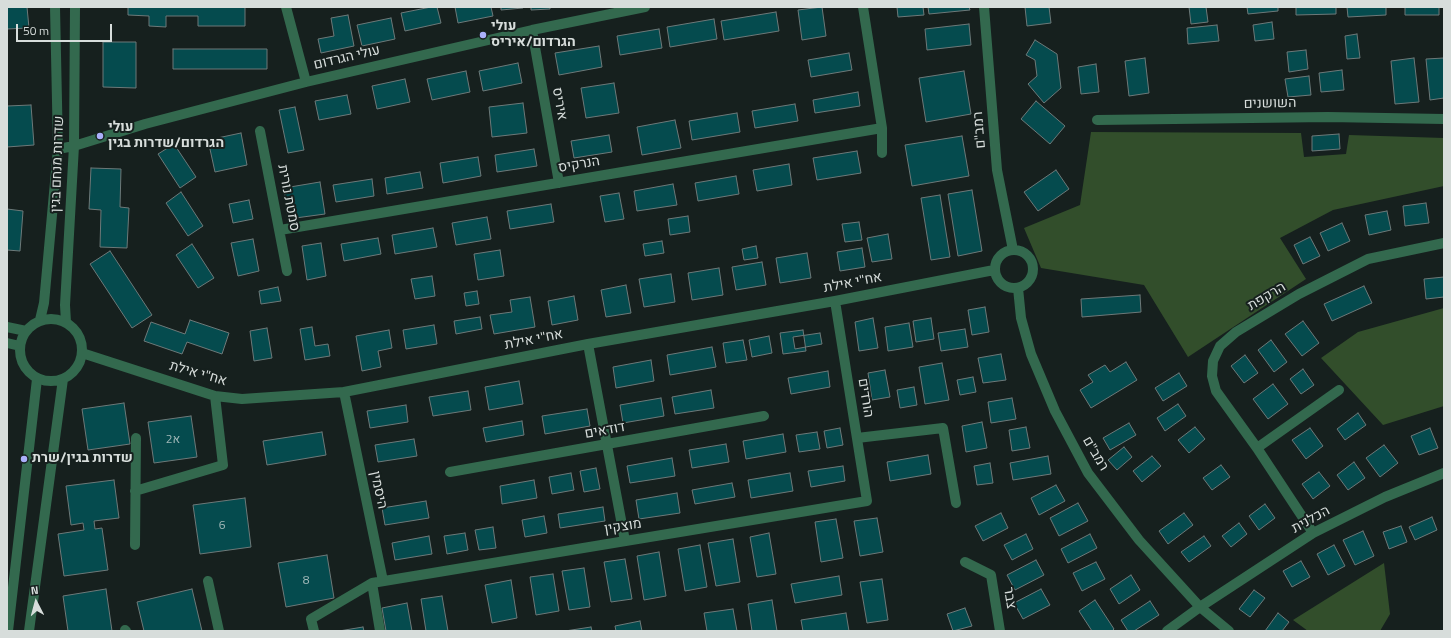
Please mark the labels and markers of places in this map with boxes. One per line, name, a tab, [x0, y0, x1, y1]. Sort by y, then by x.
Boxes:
place label: עולי הגרדום/איריס	[491, 19, 576, 52]
marker: עולי הגרדום/איריס	[478, 30, 488, 40]
place label: עולי הגרדום/שדרות בגין	[108, 120, 224, 152]
marker: עולי הגרדום/שדרות בגין	[95, 131, 105, 141]
place label: שדרות בגין/שרת	[32, 451, 133, 467]
marker: שדרות בגין/שרת	[19, 454, 29, 464]

